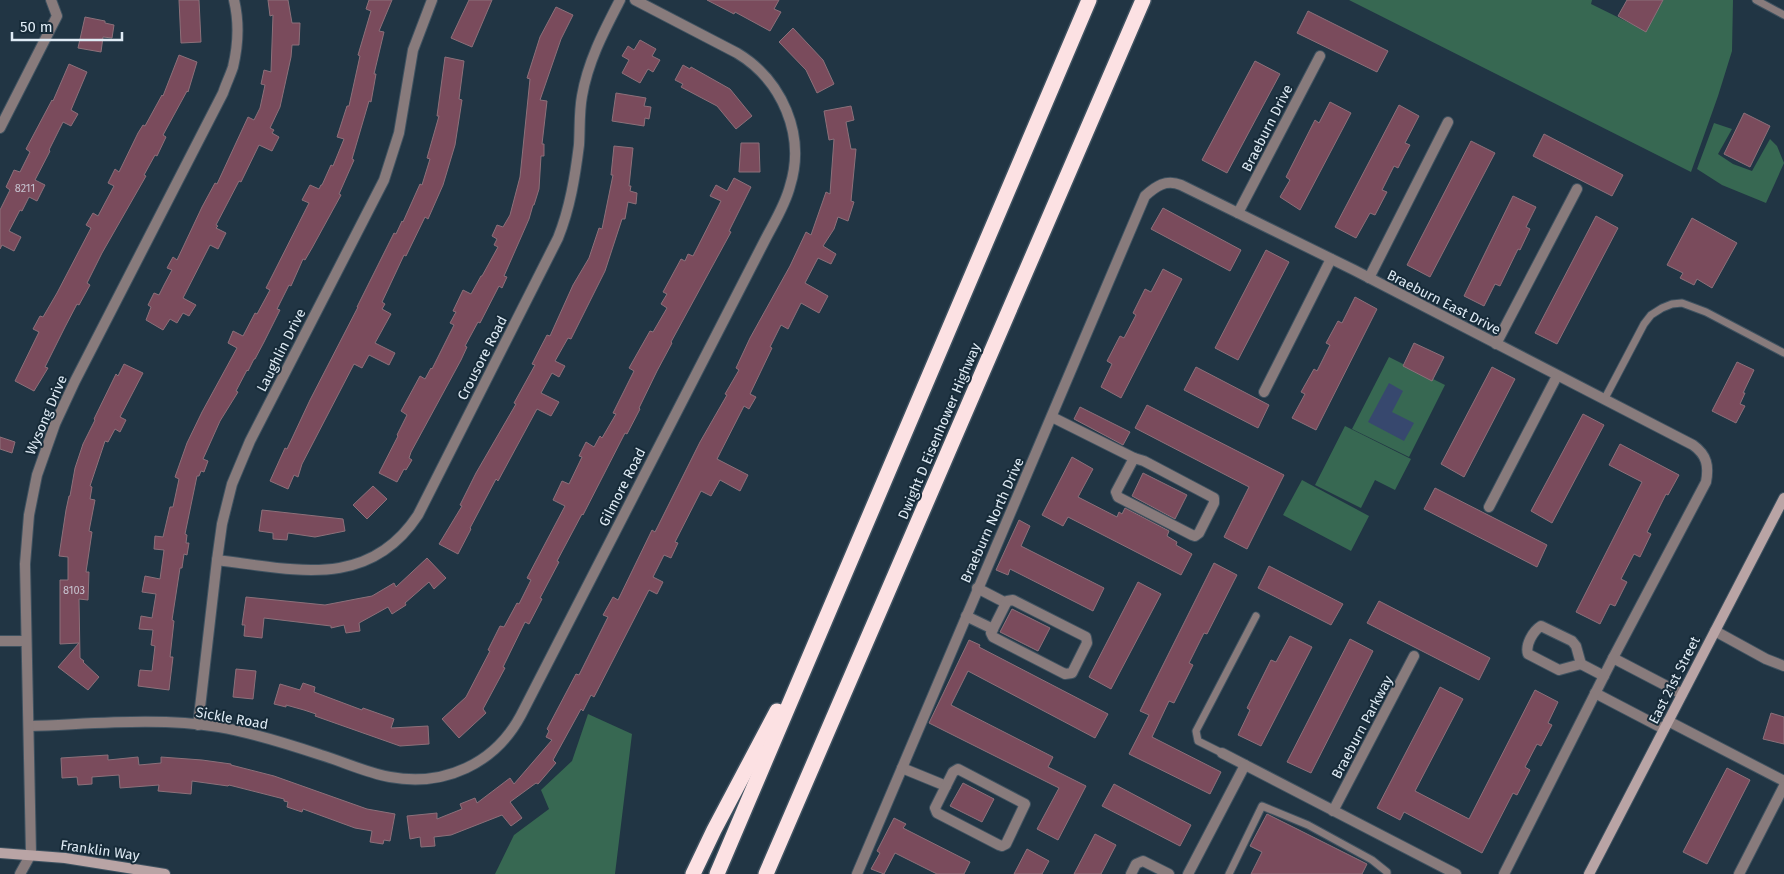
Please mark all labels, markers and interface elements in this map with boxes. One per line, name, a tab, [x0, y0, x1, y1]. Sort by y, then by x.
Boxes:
scale bar	[12, 10, 122, 42]
text: 50 m	[20, 18, 53, 36]
street label: Braeburn Drive	[1238, 82, 1297, 175]
house number: 8211	[15, 182, 35, 195]
street label: Braeburn East Drive	[1384, 266, 1503, 338]
street label: Laughlin Drive	[253, 306, 310, 395]
street label: Crousore Road	[454, 313, 511, 403]
street label: Dwight D Eisenhower Highway	[895, 340, 984, 522]
street label: Wysong Drive	[22, 373, 71, 458]
street label: Gilmore Road	[595, 445, 649, 529]
street label: Braeburn North Drive	[957, 455, 1028, 586]
house number: 8103	[63, 584, 85, 597]
street label: East 21st Street	[1645, 633, 1704, 727]
street label: Braeburn Parkway	[1328, 673, 1397, 782]
street label: Sickle Road	[194, 704, 269, 733]
street label: Franklin Way	[59, 837, 141, 864]

